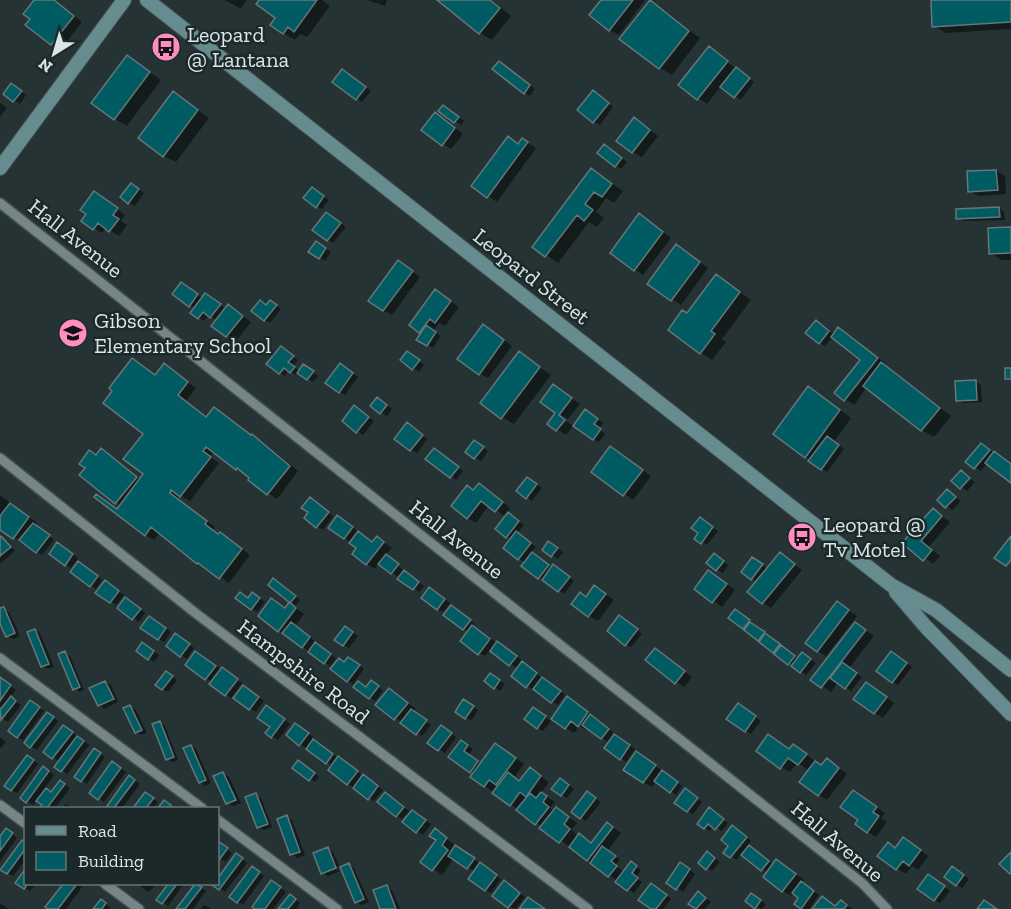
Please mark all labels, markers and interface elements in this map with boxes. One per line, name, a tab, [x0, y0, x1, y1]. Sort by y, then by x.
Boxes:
place label: Leopard @ Lantana	[187, 21, 290, 73]
north arrow	[24, 24, 84, 84]
bus stop icon: Leopard @ Lantana	[150, 31, 182, 63]
text: N	[35, 54, 56, 77]
street label: Hall Avenue	[23, 193, 128, 284]
street label: Leopard Street	[468, 222, 596, 331]
place label: Gibson Elementary School	[94, 307, 272, 359]
school or university icon: Gibson Elementary School	[57, 317, 89, 349]
street label: Hall Avenue	[404, 494, 509, 585]
place label: Leopard @ Tv Motel	[823, 511, 926, 563]
bus stop icon: Leopard @ Tv Motel	[786, 521, 818, 553]
street label: Hampshire Road	[232, 613, 375, 730]
street label: Hall Avenue	[786, 795, 890, 888]
legend	[24, 807, 219, 885]
text: Road	[78, 820, 117, 842]
text: Building	[78, 850, 144, 872]

